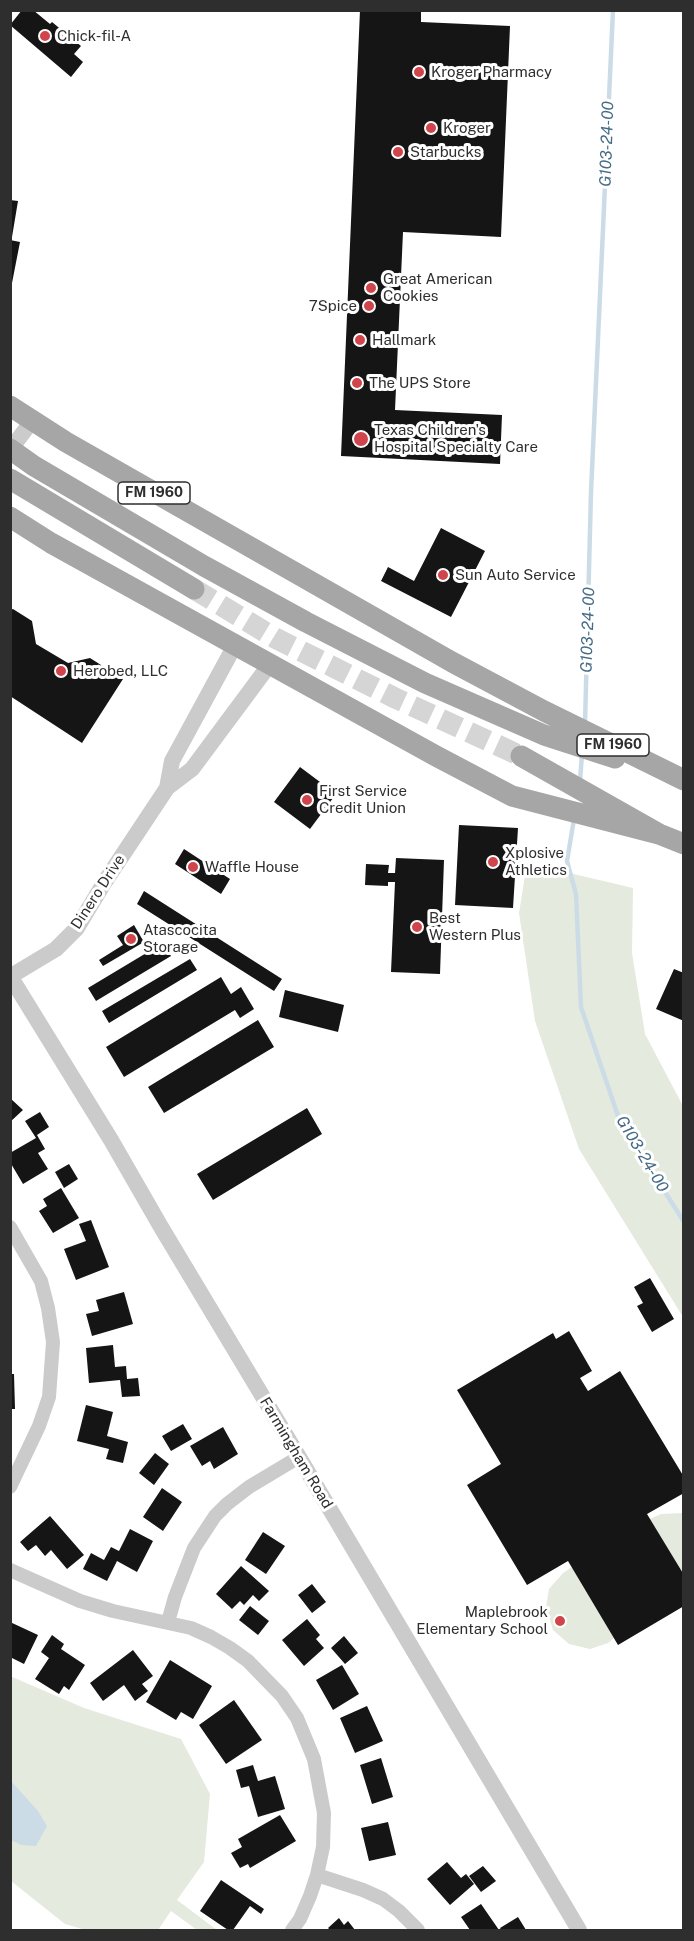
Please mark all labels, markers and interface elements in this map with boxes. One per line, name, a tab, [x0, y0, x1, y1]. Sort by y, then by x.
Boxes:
place label: Chick-fil-A	[57, 27, 131, 45]
marker: Chick-fil-A	[38, 29, 52, 43]
place label: Kroger Pharmacy	[431, 63, 552, 81]
marker: Kroger Pharmacy	[412, 65, 426, 79]
water label: G103-24-00	[596, 101, 618, 187]
place label: Kroger	[443, 119, 491, 137]
marker: Kroger	[424, 121, 438, 135]
place label: Starbucks	[410, 143, 481, 161]
marker: Starbucks	[391, 145, 405, 159]
place label: Great American Cookies	[383, 270, 492, 305]
marker: Great American Cookies	[364, 281, 378, 295]
place label: 7Spice	[309, 297, 357, 315]
marker: 7Spice	[362, 299, 376, 313]
place label: Hallmark	[372, 331, 436, 349]
marker: Hallmark	[353, 333, 367, 347]
place label: The UPS Store	[369, 374, 471, 392]
marker: The UPS Store	[350, 376, 364, 390]
place label: Texas Children's Hospital Specialty Care	[374, 421, 538, 456]
marker: Texas Children's Hospital Specialty Care	[352, 430, 370, 448]
road number: FM 1960	[118, 482, 190, 504]
place label: Sun Auto Service	[455, 566, 576, 584]
marker: Sun Auto Service	[436, 568, 450, 582]
water label: G103-24-00	[577, 587, 599, 673]
place label: Herobed, LLC	[73, 662, 168, 680]
marker: Herobed, LLC	[54, 664, 68, 678]
road number: FM 1960	[577, 734, 649, 756]
place label: First Service Credit Union	[319, 782, 407, 817]
marker: First Service Credit Union	[300, 793, 314, 807]
place label: Xplosive Athletics	[505, 844, 567, 879]
street label: Dinero Drive	[67, 851, 129, 933]
marker: Xplosive Athletics	[486, 855, 500, 869]
place label: Waffle House	[205, 858, 299, 876]
marker: Waffle House	[186, 860, 200, 874]
place label: Best Western Plus	[429, 909, 521, 944]
marker: Best Western Plus	[410, 920, 424, 934]
place label: Atascocita Storage	[143, 921, 217, 956]
marker: Atascocita Storage	[124, 932, 138, 946]
water label: G103-24-00	[612, 1112, 672, 1196]
street label: Farmingham Road	[256, 1394, 336, 1512]
place label: Maplebrook Elementary School	[416, 1603, 548, 1638]
marker: Maplebrook Elementary School	[553, 1614, 567, 1628]

